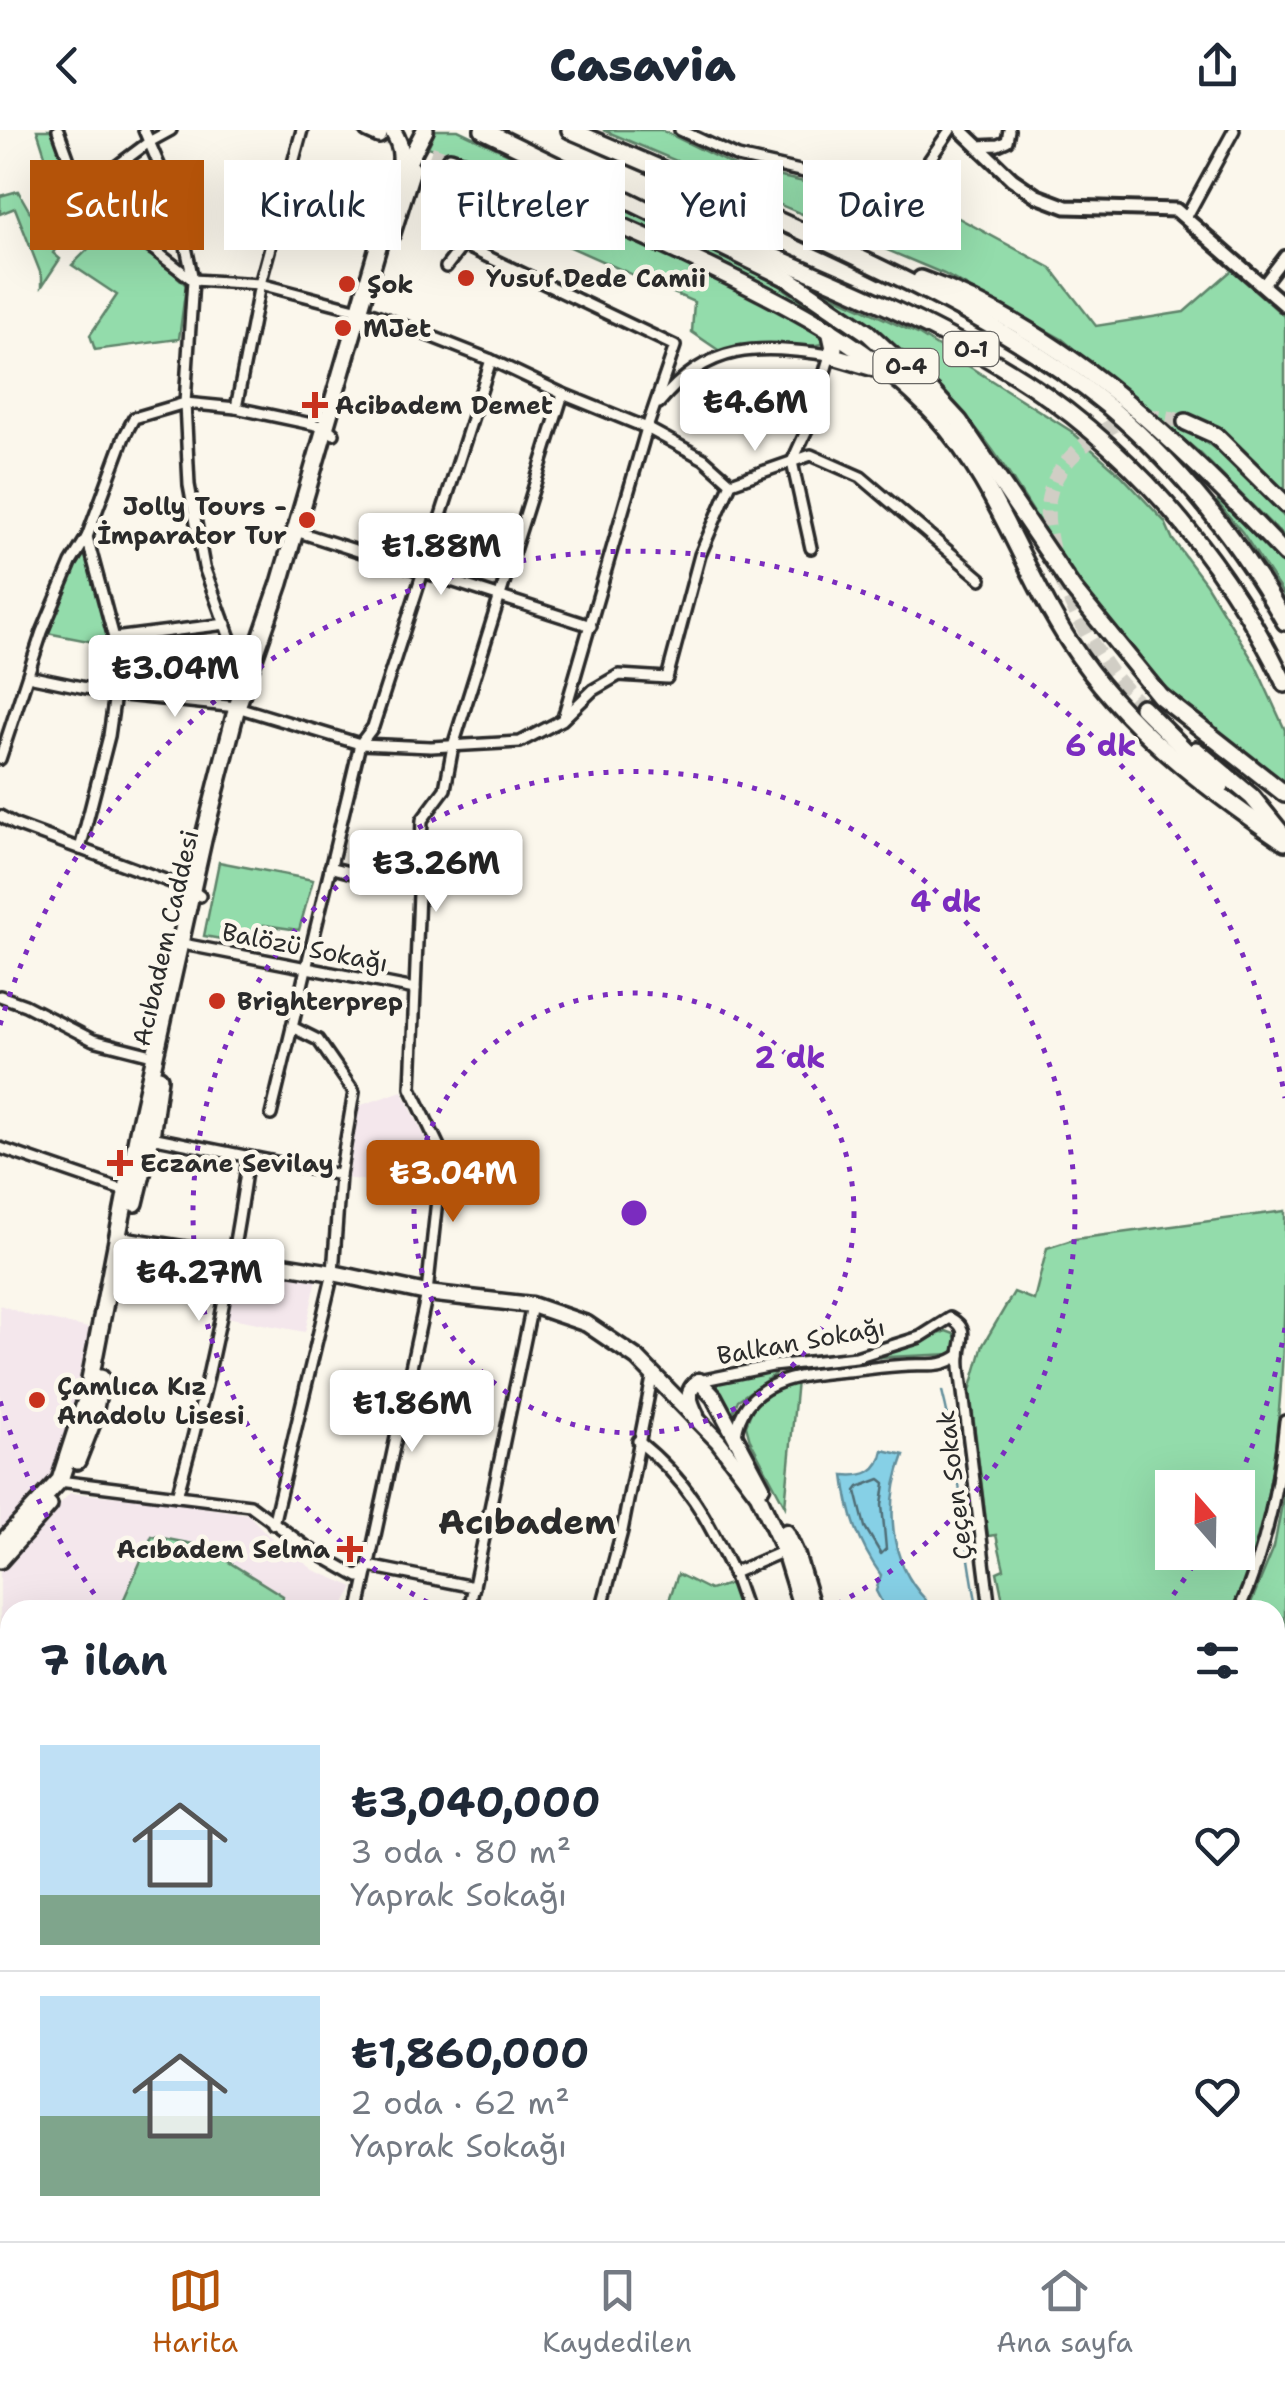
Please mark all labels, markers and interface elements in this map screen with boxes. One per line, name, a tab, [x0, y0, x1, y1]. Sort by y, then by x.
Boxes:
text: Casavia	[549, 35, 736, 95]
icon: back	[40, 38, 95, 93]
icon: share	[1190, 38, 1245, 93]
chip: Satılık	[30, 160, 204, 250]
chip: Kiralık	[224, 160, 401, 250]
chip: Filtreler	[421, 160, 625, 250]
chip: Yeni	[645, 160, 783, 250]
chip: Daire	[803, 160, 961, 250]
place label: Yusuf Dede Camii	[486, 261, 706, 295]
place label: Şok	[367, 267, 414, 301]
marker: Yusuf Dede Camii	[455, 267, 477, 289]
marker: Şok	[336, 273, 358, 295]
place label: MJet	[363, 311, 431, 345]
marker: MJet	[332, 317, 354, 339]
road number: O-1	[944, 332, 998, 366]
road number: O-4	[874, 349, 938, 383]
pin: ₺4.6M	[685, 369, 825, 454]
text: ₺4.6M	[702, 380, 808, 423]
place label: Acibadem Demet	[335, 388, 553, 422]
marker: Acibadem Demet	[304, 394, 326, 416]
place label: Jolly Tours - İmparator Tur	[97, 489, 287, 552]
marker: Jolly Tours - İmparator Tur	[296, 509, 318, 531]
pin: ₺1.88M	[360, 513, 522, 598]
text: ₺1.88M	[381, 524, 501, 567]
pin: ₺3.04M	[94, 635, 256, 720]
text: ₺3.04M	[111, 646, 239, 689]
text: 6 dk	[1065, 725, 1137, 766]
street label: Acıbadem Caddesi	[124, 827, 206, 1049]
pin: ₺3.26M	[355, 830, 517, 915]
text: ₺3.26M	[372, 841, 500, 884]
text: 4 dk	[910, 881, 982, 922]
street label: Balözü Sokağı	[219, 914, 391, 980]
place label: Brighterprep	[237, 984, 403, 1018]
marker: Brighterprep	[206, 990, 228, 1012]
text: 2 dk	[754, 1037, 826, 1078]
pin: ₺3.04M	[372, 1140, 534, 1225]
place label: Eczane Sevilay	[140, 1146, 334, 1180]
text: ₺3.04M	[389, 1151, 517, 1194]
marker: Eczane Sevilay	[109, 1152, 131, 1174]
centre of rings	[616, 1195, 652, 1231]
pin: ₺4.27M	[118, 1239, 280, 1324]
text: ₺4.27M	[135, 1250, 263, 1293]
street label: Balkan Sokağı	[714, 1309, 888, 1373]
place label: Çamlıca Kız Anadolu Lisesi	[57, 1369, 245, 1432]
pin: ₺1.86M	[331, 1370, 493, 1455]
text: ₺1.86M	[352, 1381, 472, 1424]
marker: Çamlıca Kız Anadolu Lisesi	[26, 1389, 48, 1411]
street label: Çeçen Sokak	[928, 1408, 980, 1562]
north arrow	[1155, 1470, 1255, 1570]
map controls	[1155, 1470, 1255, 1570]
district label: Acıbadem	[438, 1498, 616, 1545]
place label: Acıbadem Selma	[117, 1532, 330, 1566]
marker: Acıbadem Selma	[339, 1538, 361, 1560]
text: 7 ilan	[40, 1632, 168, 1688]
icon: filters	[1190, 1633, 1245, 1688]
text: ₺3,040,000	[350, 1774, 601, 1830]
icon: home	[120, 1785, 240, 1905]
icon: heart	[1190, 1818, 1245, 1873]
text: 3 oda · 80 m²	[350, 1830, 571, 1873]
text: Yaprak Sokağı	[350, 1873, 567, 1916]
text: ₺1,860,000	[350, 2025, 589, 2081]
icon: home	[120, 2036, 240, 2156]
icon: heart	[1190, 2069, 1245, 2124]
text: 2 oda · 62 m²	[350, 2081, 570, 2124]
text: Yaprak Sokağı	[350, 2124, 567, 2167]
tab: Harita	[152, 2263, 238, 2361]
tab: Kaydedilen	[542, 2263, 692, 2361]
tab: Ana sayfa	[996, 2263, 1133, 2361]

